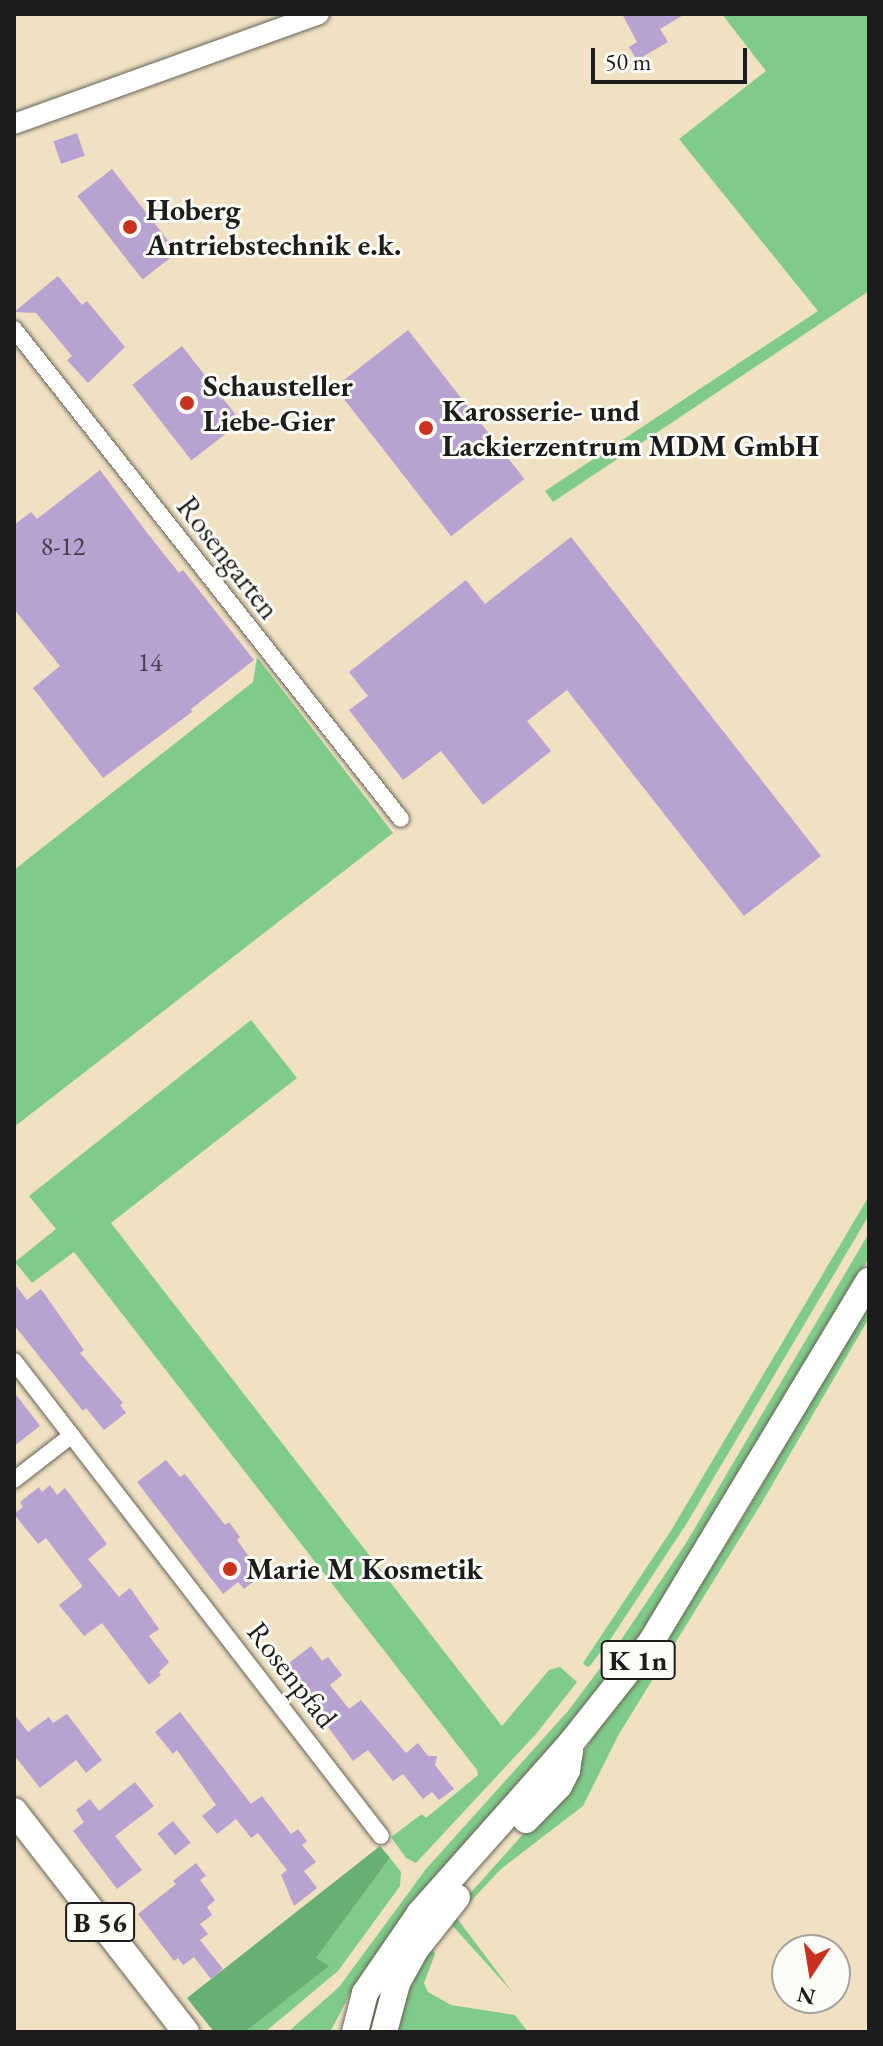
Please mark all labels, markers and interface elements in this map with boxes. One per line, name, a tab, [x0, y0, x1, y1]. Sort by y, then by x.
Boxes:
scale bar	[595, 32, 751, 82]
text: 50 m	[605, 46, 652, 77]
place label: Hoberg Antriebstechnik e.k.	[146, 192, 401, 262]
marker: Hoberg Antriebstechnik e.k.	[121, 218, 139, 236]
place label: Schausteller Liebe-Gier	[203, 368, 353, 438]
place label: Karosserie- und Lackierzentrum MDM GmbH	[442, 393, 819, 464]
marker: Schausteller Liebe-Gier	[178, 394, 196, 412]
marker: Karosserie- und Lackierzentrum MDM GmbH	[417, 419, 435, 437]
street label: Rosengarten	[169, 490, 287, 626]
house number: 8-12	[41, 531, 85, 563]
house number: 14	[138, 647, 162, 679]
place label: Marie M Kosmetik	[246, 1551, 483, 1587]
marker: Marie M Kosmetik	[221, 1560, 239, 1578]
street label: Rosenpfad	[239, 1615, 345, 1735]
road number: K 1n	[600, 1636, 676, 1684]
road number: B 56	[64, 1898, 136, 1946]
north arrow	[771, 1934, 851, 2014]
text: N	[795, 1980, 818, 2012]

